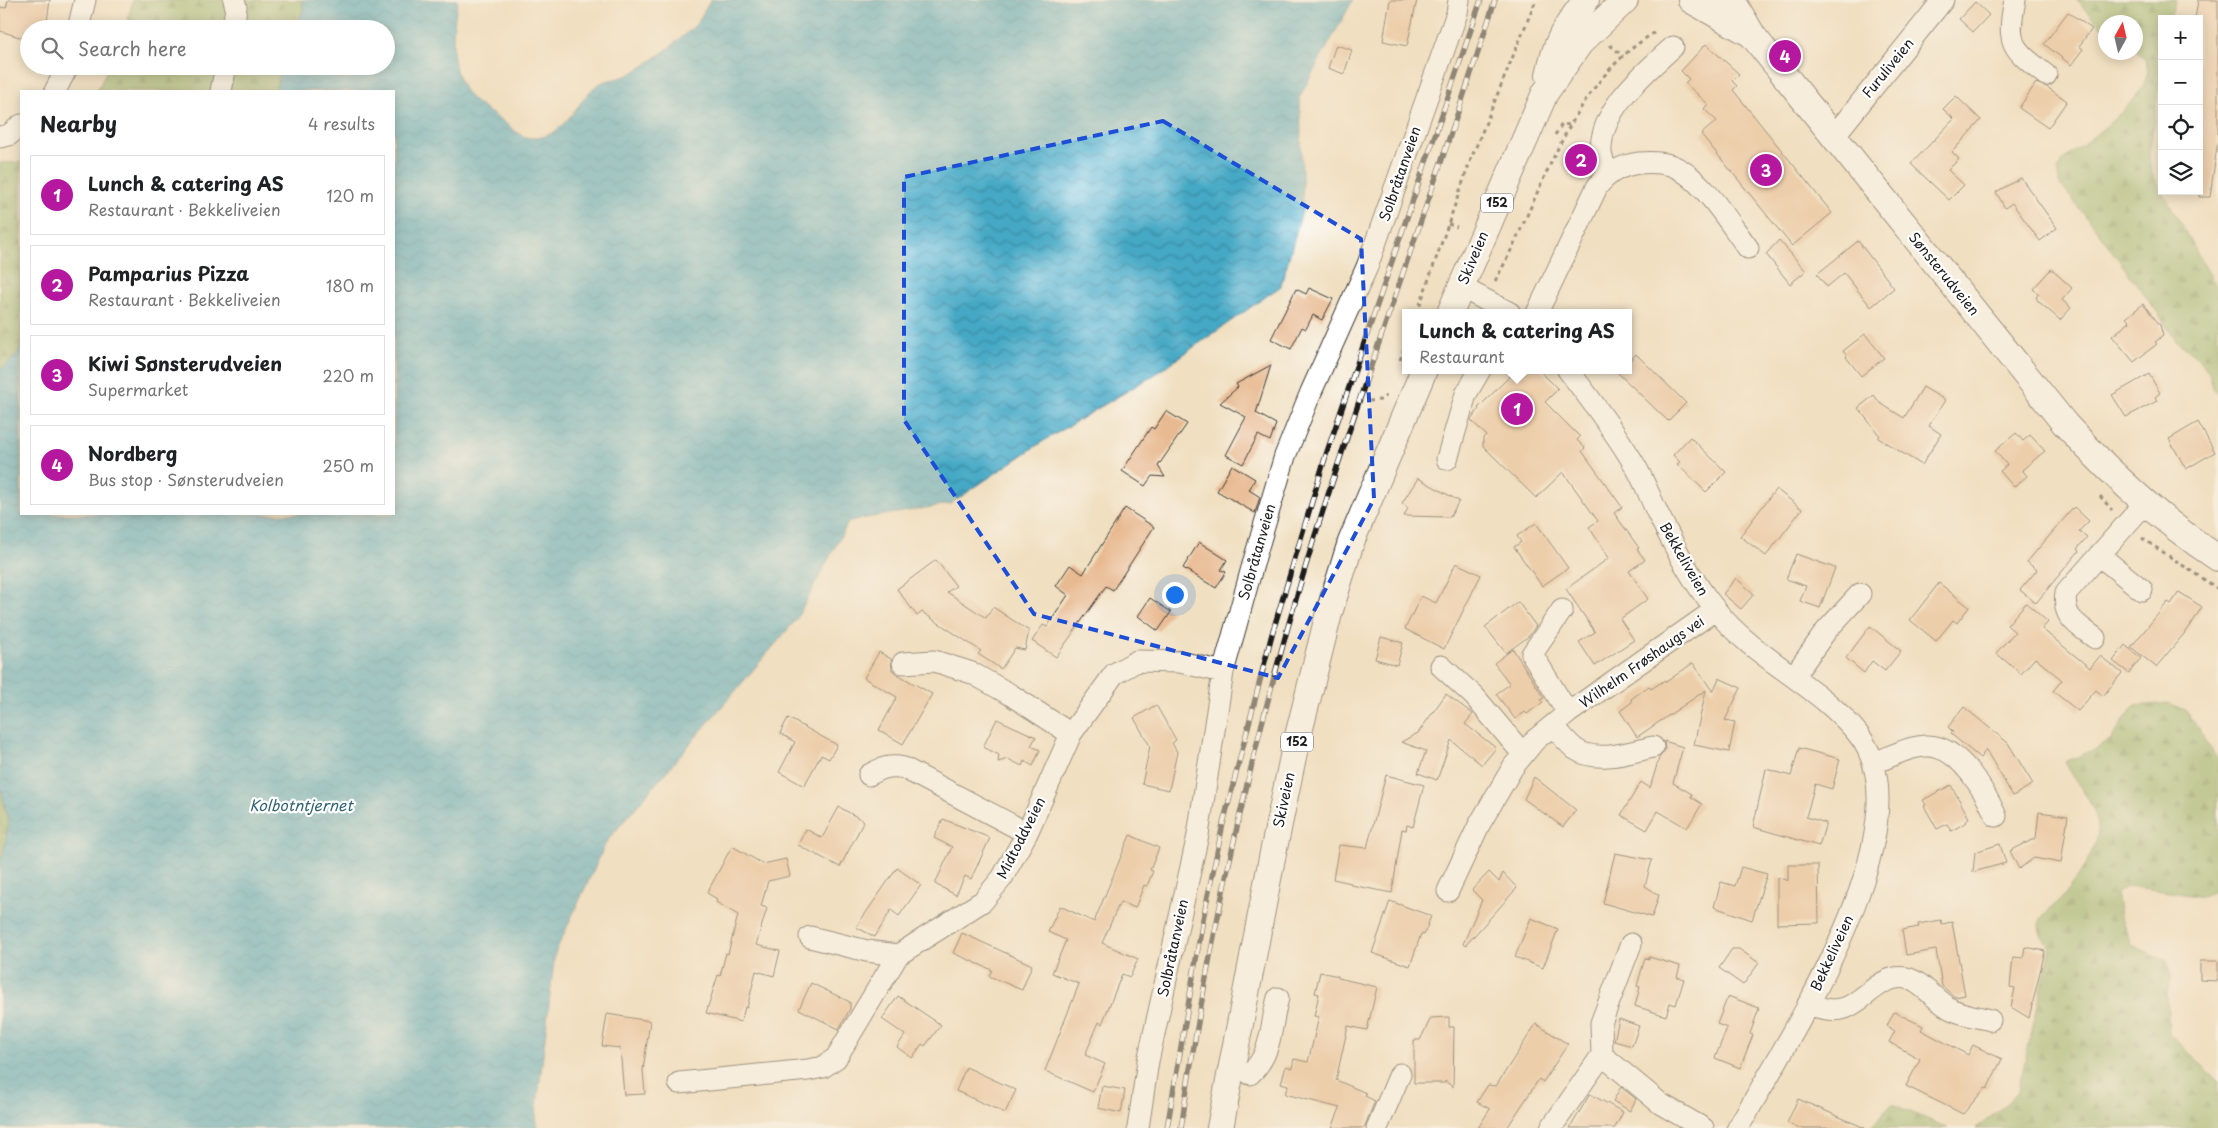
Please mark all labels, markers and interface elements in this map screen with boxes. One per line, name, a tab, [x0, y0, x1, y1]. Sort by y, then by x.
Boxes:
north arrow	[2098, 15, 2143, 60]
map controls	[2158, 15, 2203, 195]
button: +	[2158, 15, 2203, 60]
search box	[20, 20, 395, 75]
street label: Furuliveien	[1857, 33, 1918, 102]
icon: search	[38, 34, 66, 62]
text: Search here	[78, 34, 187, 62]
pin: 4	[1769, 37, 1801, 75]
button: −	[2158, 60, 2203, 105]
button: locate	[2158, 105, 2203, 150]
text: Nearby	[40, 107, 117, 139]
text: 4 results	[308, 111, 375, 135]
street label: Solbråtanveien	[1373, 123, 1426, 224]
pin: 2	[1565, 141, 1597, 179]
button: layers	[2158, 150, 2203, 195]
pin: 3	[1750, 151, 1782, 189]
text: Lunch & catering AS	[88, 169, 284, 197]
text: 1	[53, 183, 61, 207]
text: 120 m	[327, 183, 374, 207]
road number: 152	[1481, 194, 1513, 212]
text: Restaurant · Bekkeliveien	[88, 197, 281, 221]
street label: Sønsterudveien	[1904, 227, 1985, 320]
street label: Skiveien	[1452, 228, 1493, 288]
text: Pamparius Pizza	[88, 259, 249, 287]
text: 2	[51, 273, 63, 297]
text: 180 m	[326, 273, 374, 297]
text: Restaurant · Bekkeliveien	[88, 287, 281, 311]
popup	[1402, 309, 1632, 374]
text: Lunch & catering AS	[1419, 316, 1615, 344]
text: Restaurant	[1419, 344, 1505, 368]
text: Kiwi Sønsterudveien	[88, 349, 282, 377]
text: 3	[52, 363, 62, 387]
text: 220 m	[323, 363, 374, 387]
text: Supermarket	[88, 377, 188, 401]
pin: 1	[1501, 390, 1533, 428]
text: Nordberg	[88, 439, 177, 467]
text: 4	[52, 453, 62, 477]
text: 250 m	[323, 453, 374, 477]
text: Bus stop · Sønsterudveien	[88, 467, 284, 491]
street label: Solbråtanveien	[1233, 501, 1280, 603]
street label: Bekkeliveien	[1655, 518, 1714, 599]
your location	[1162, 582, 1188, 608]
street label: Wilhelm Frøshaugs vei	[1575, 610, 1708, 713]
road number: 152	[1281, 732, 1313, 752]
street label: Skiveien	[1267, 770, 1300, 830]
water label: Kolbotntjernet	[249, 793, 354, 816]
street label: Midtoddveien	[991, 793, 1050, 882]
street label: Solbråtanveien	[1152, 897, 1193, 999]
street label: Bekkeliveien	[1805, 911, 1858, 994]

